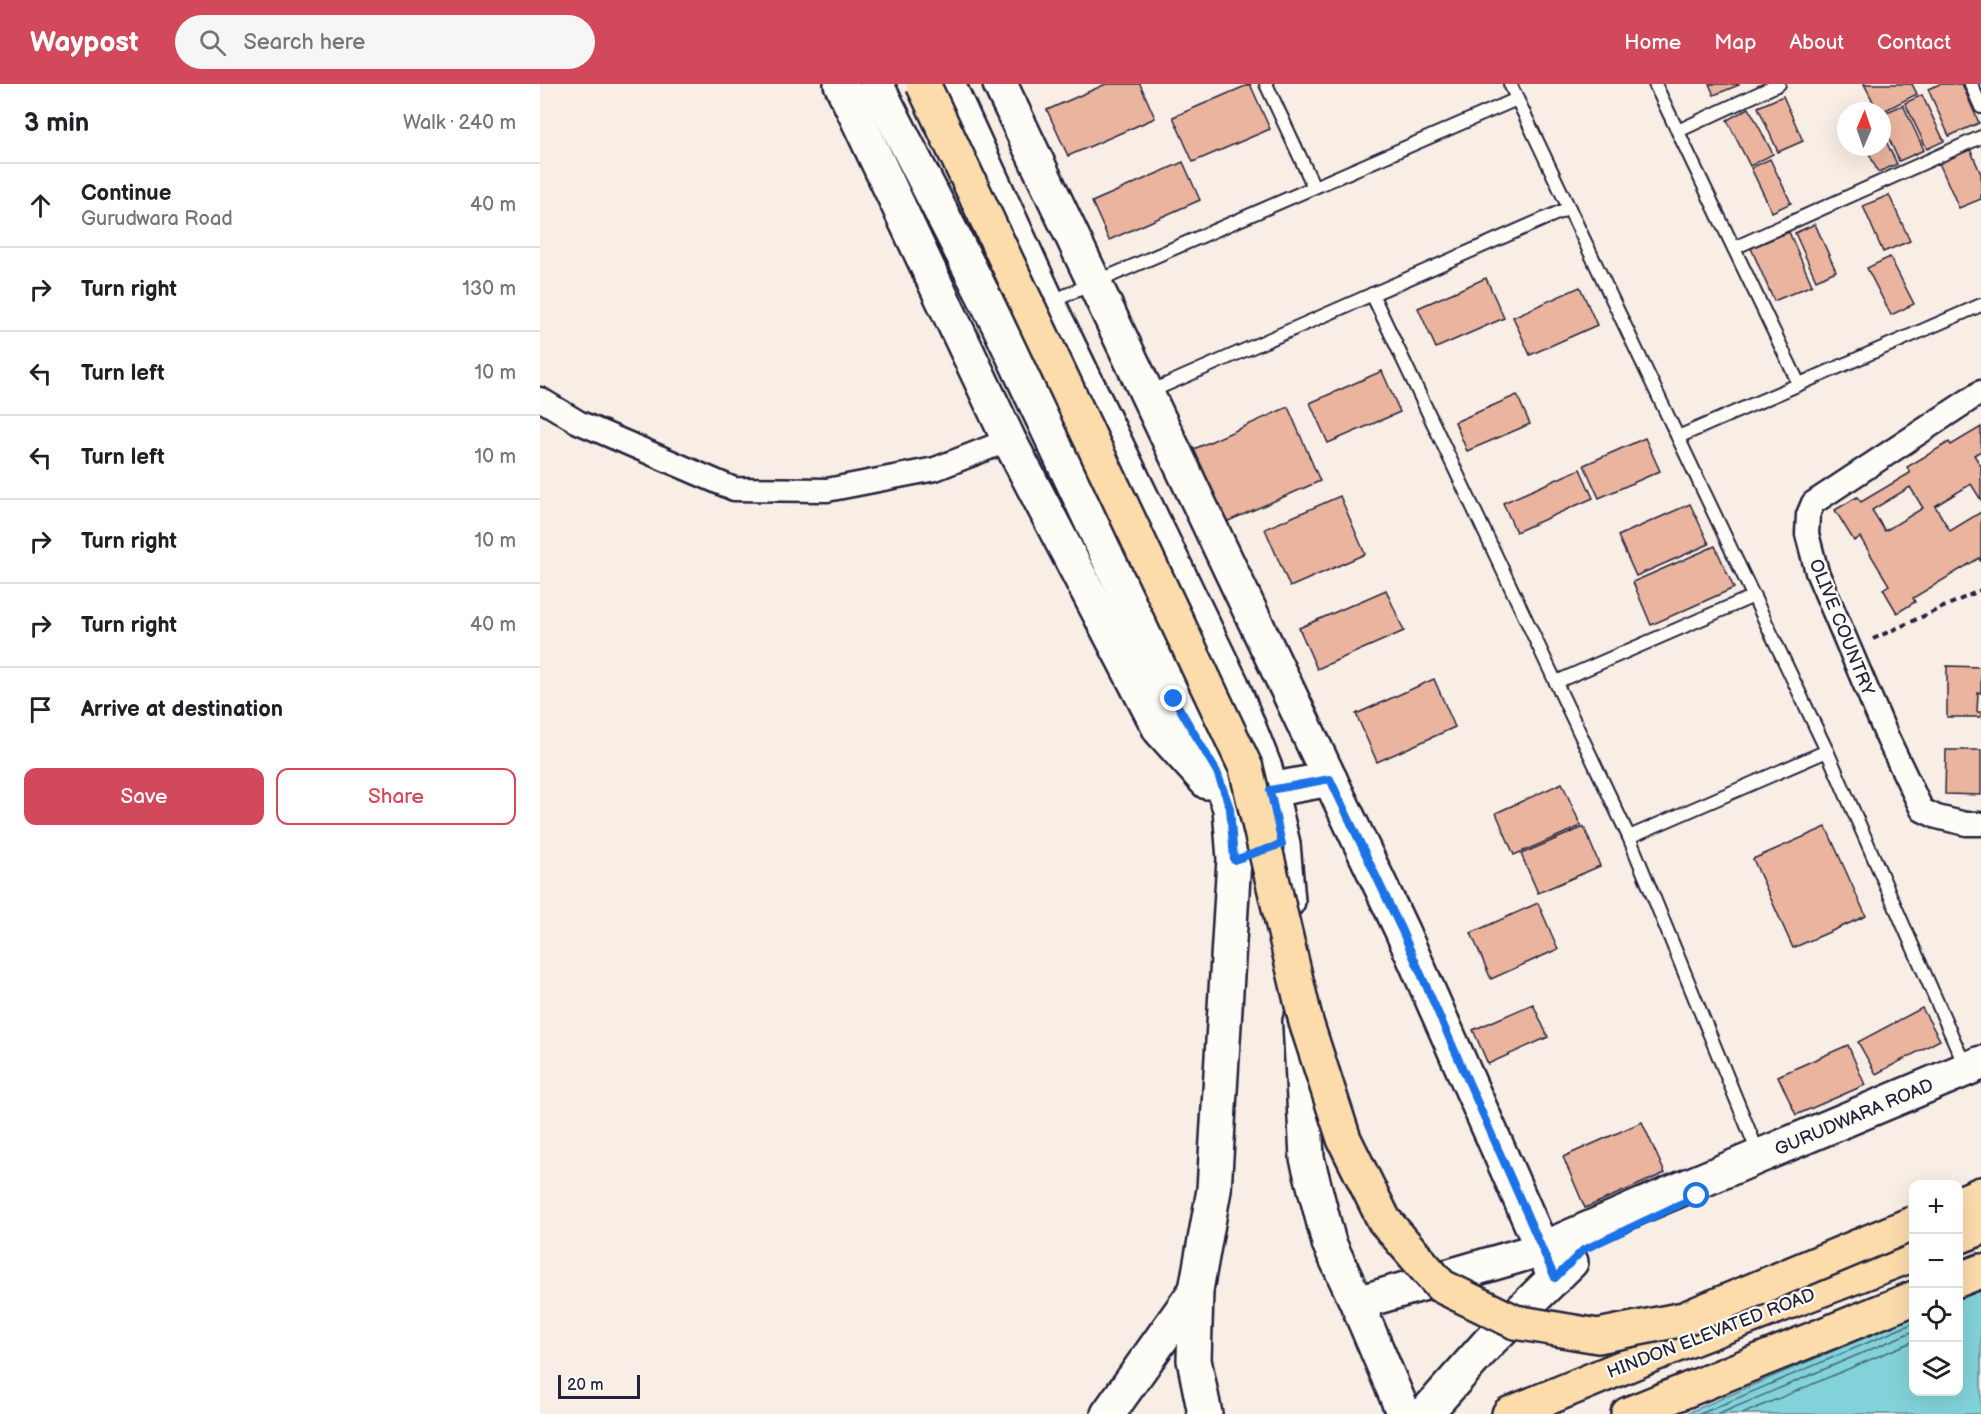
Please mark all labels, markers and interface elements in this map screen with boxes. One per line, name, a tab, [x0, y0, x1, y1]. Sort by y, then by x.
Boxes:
search box	[175, 15, 595, 69]
text: Waypost	[30, 26, 139, 59]
icon: search	[196, 26, 229, 59]
text: Search here	[244, 29, 365, 56]
text: Home	[1624, 30, 1681, 55]
text: Map	[1714, 30, 1756, 55]
text: About	[1789, 30, 1844, 55]
text: Contact	[1877, 30, 1951, 55]
north arrow	[1837, 102, 1891, 156]
text: 3 min	[24, 108, 89, 139]
text: Walk · 240 m	[403, 111, 516, 135]
text: Continue	[81, 180, 171, 207]
icon: ahead	[24, 189, 57, 222]
text: 40 m	[470, 193, 516, 217]
text: Gurudwara Road	[81, 207, 233, 231]
icon: right	[24, 273, 57, 306]
text: Turn right	[81, 276, 177, 303]
text: 130 m	[462, 277, 516, 301]
icon: left	[24, 357, 57, 390]
text: Turn left	[81, 360, 165, 387]
text: 10 m	[475, 361, 516, 385]
icon: left	[24, 441, 57, 474]
text: Turn left	[81, 444, 165, 471]
text: 10 m	[475, 445, 516, 469]
icon: right	[24, 525, 57, 558]
text: Turn right	[81, 528, 177, 555]
text: 10 m	[475, 529, 516, 553]
street label: OLIVE COUNTRY	[1805, 556, 1879, 699]
icon: right	[24, 609, 57, 642]
text: Turn right	[81, 612, 177, 639]
text: 40 m	[470, 613, 516, 637]
route end	[1160, 685, 1186, 711]
icon: arrive	[24, 693, 57, 726]
text: Arrive at destination	[81, 696, 283, 723]
button: Save	[24, 768, 264, 825]
button: Share	[276, 768, 516, 825]
street label: GURUDWARA ROAD	[1772, 1075, 1937, 1160]
map controls	[1909, 1180, 1963, 1396]
button: +	[1909, 1180, 1963, 1234]
route start	[1683, 1182, 1709, 1208]
button: −	[1909, 1234, 1963, 1288]
street label: HINDON ELEVATED ROAD	[1604, 1284, 1818, 1383]
button: locate	[1909, 1288, 1963, 1342]
button: layers	[1909, 1342, 1963, 1396]
scale bar	[558, 1372, 640, 1400]
text: 20 m	[567, 1376, 603, 1395]

